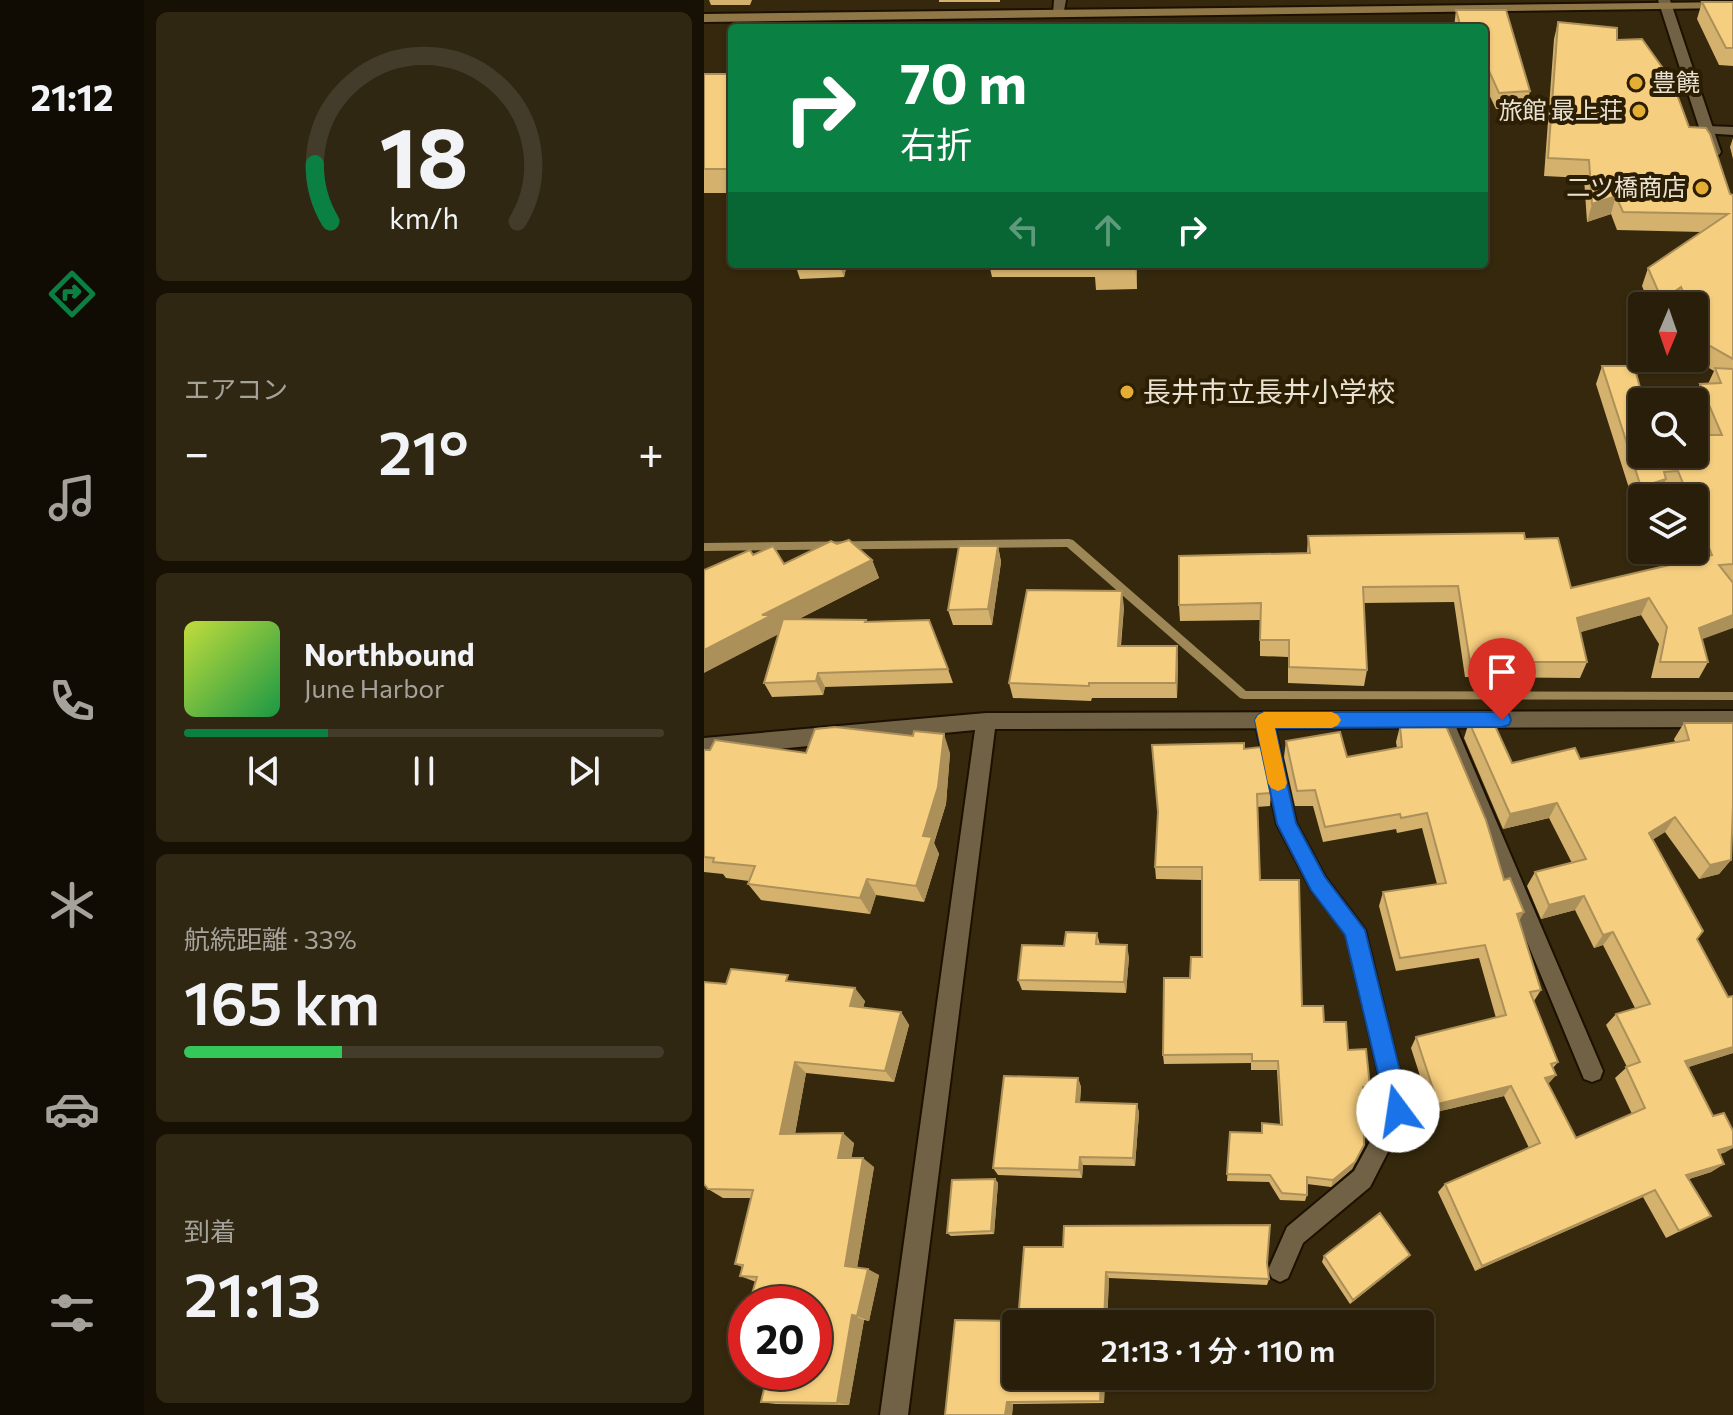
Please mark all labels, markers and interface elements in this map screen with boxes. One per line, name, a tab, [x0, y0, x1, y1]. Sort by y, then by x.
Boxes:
text: 70 m	[900, 47, 1027, 116]
icon: right	[768, 56, 872, 160]
place label: 豊饒	[1652, 67, 1700, 96]
text: 21:12	[30, 74, 114, 118]
marker: 豊饒	[1627, 74, 1645, 92]
place label: 旅館 最上荘	[1498, 95, 1623, 124]
marker: 旅館 最上荘	[1630, 102, 1648, 120]
text: 18	[379, 103, 469, 205]
text: 右折	[900, 121, 972, 165]
place label: 二ツ橋商店	[1566, 172, 1686, 201]
marker: 二ツ橋商店	[1693, 179, 1711, 197]
text: km/h	[389, 200, 459, 235]
icon: left	[1002, 208, 1046, 252]
icon: ahead	[1086, 208, 1130, 252]
icon: right	[1170, 208, 1214, 252]
icon: directions	[44, 266, 100, 322]
north arrow	[1628, 292, 1708, 372]
map controls	[1628, 292, 1708, 564]
text: エアコン	[184, 373, 288, 404]
place label: 長井市立長井小学校	[1143, 374, 1395, 408]
marker: 長井市立長井小学校	[1118, 383, 1136, 401]
button: search	[1628, 388, 1708, 468]
text: 21°	[378, 414, 469, 487]
text: −	[184, 424, 209, 478]
text: +	[638, 424, 664, 478]
icon: music	[44, 470, 100, 526]
button: layers	[1628, 484, 1708, 564]
text: Northbound	[304, 635, 475, 672]
pin	[1468, 638, 1536, 720]
icon: arrive	[1480, 650, 1524, 694]
text: June Harbor	[304, 672, 444, 703]
icon: phone	[44, 673, 100, 729]
icon: previous	[242, 749, 286, 793]
icon: pause	[402, 749, 446, 793]
icon: next	[562, 749, 606, 793]
icon: climate	[44, 877, 100, 933]
text: 航続距離 · 33%	[184, 923, 357, 954]
text: 165 km	[184, 964, 380, 1037]
position arrow	[1356, 1069, 1440, 1153]
icon: car	[44, 1081, 100, 1137]
text: 到着	[184, 1215, 236, 1246]
text: 21:13	[184, 1256, 321, 1329]
icon: filters	[44, 1285, 100, 1341]
speed limit sign: 20	[728, 1286, 832, 1390]
text: 21:13 · 1 分 · 110 m	[1101, 1331, 1335, 1368]

